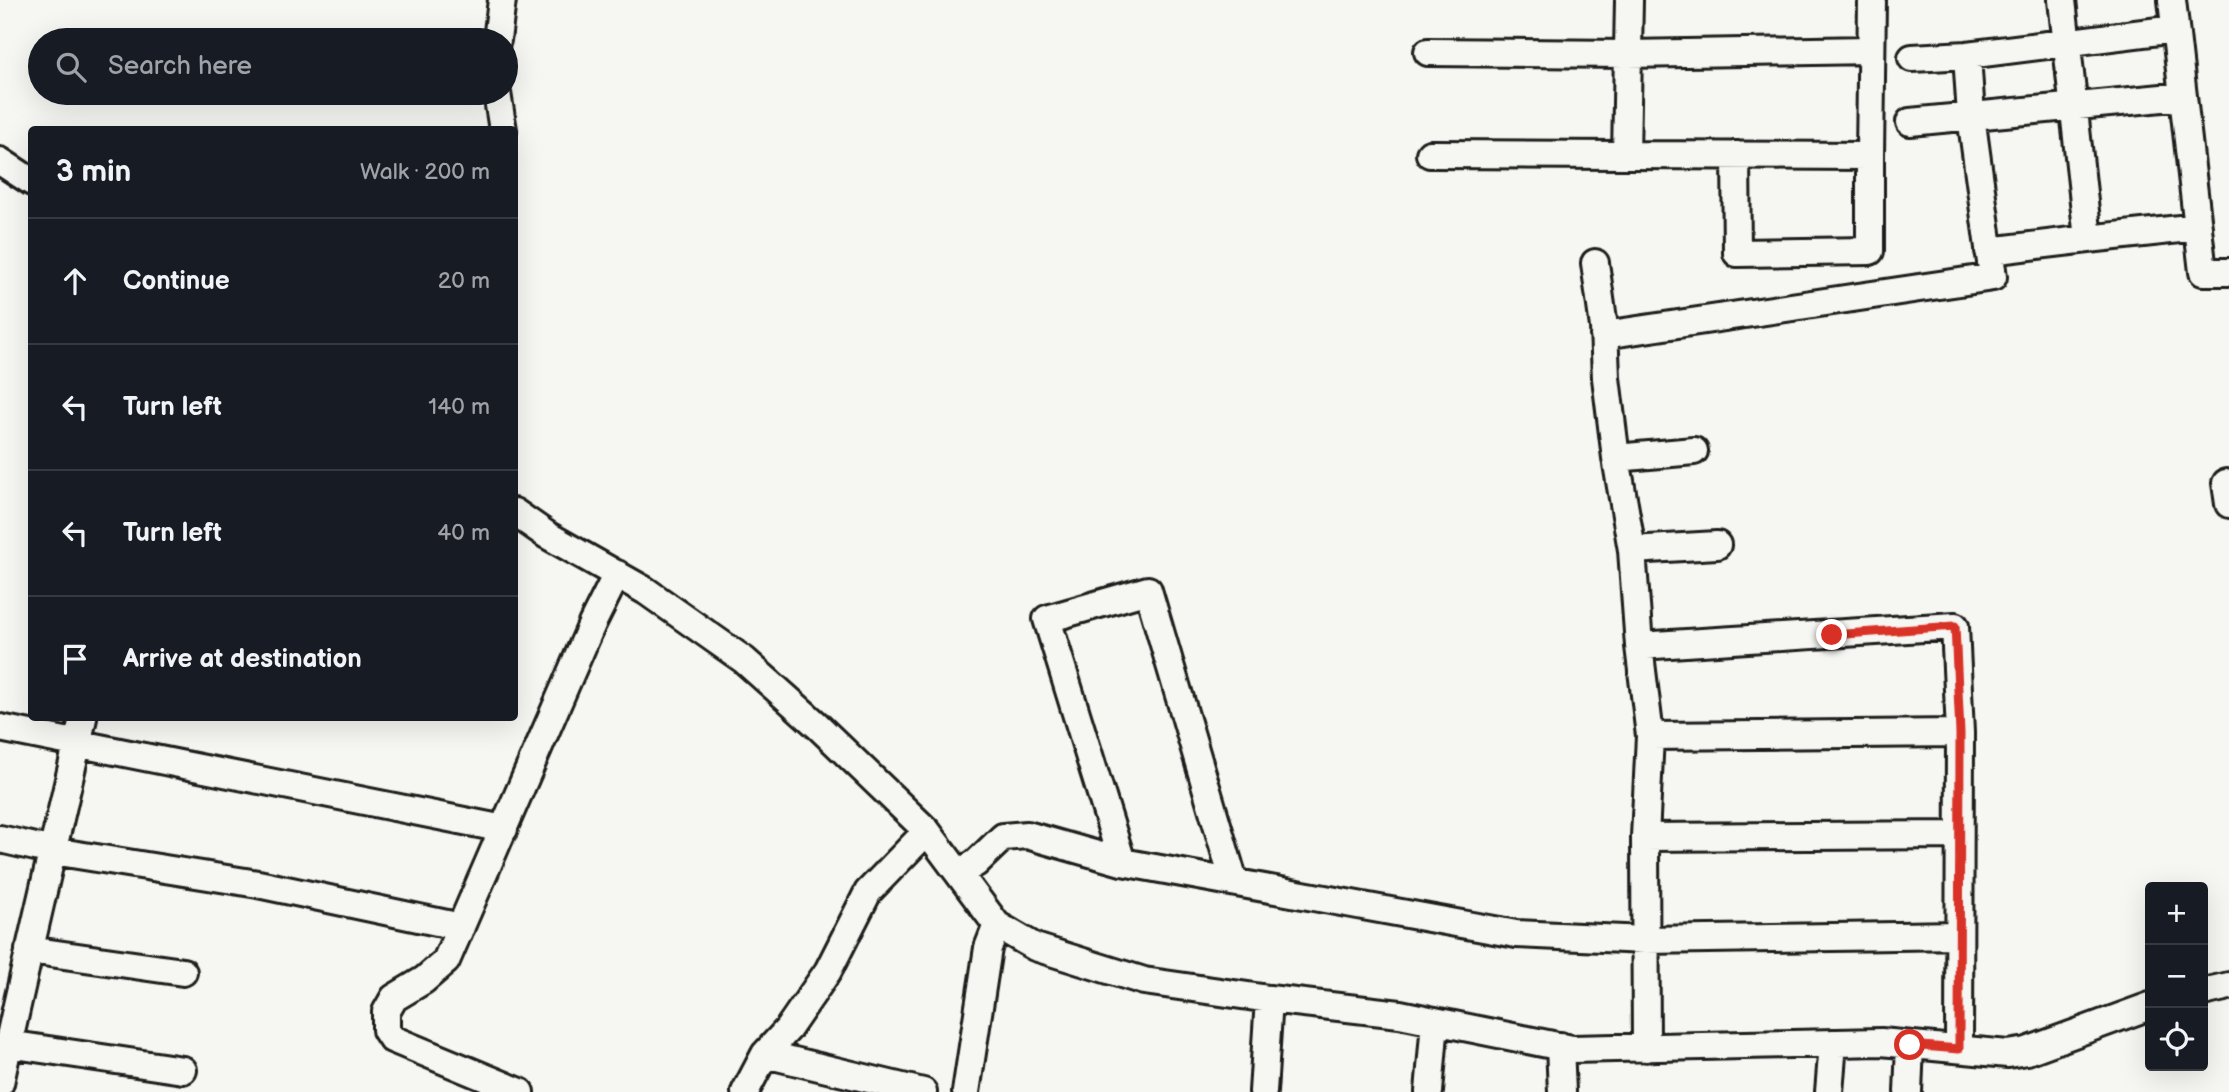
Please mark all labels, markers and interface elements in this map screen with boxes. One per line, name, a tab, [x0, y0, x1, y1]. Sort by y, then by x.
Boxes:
search box	[28, 28, 518, 105]
icon: search	[52, 48, 90, 86]
text: Search here	[108, 51, 252, 82]
text: 3 min	[56, 154, 131, 190]
text: Walk · 200 m	[360, 158, 490, 186]
icon: ahead	[56, 262, 94, 300]
text: Continue	[123, 266, 230, 297]
text: 20 m	[438, 267, 490, 295]
icon: left	[56, 388, 94, 426]
text: Turn left	[123, 392, 222, 423]
text: 140 m	[428, 393, 490, 421]
icon: left	[56, 514, 94, 552]
text: Turn left	[123, 518, 222, 549]
text: 40 m	[437, 519, 490, 547]
route end	[1816, 619, 1847, 650]
icon: arrive	[56, 640, 94, 678]
text: Arrive at destination	[123, 644, 362, 675]
map controls	[2145, 882, 2208, 1071]
button: +	[2145, 882, 2208, 945]
button: −	[2145, 945, 2208, 1008]
button: locate	[2145, 1008, 2208, 1071]
route start	[1894, 1029, 1925, 1060]

